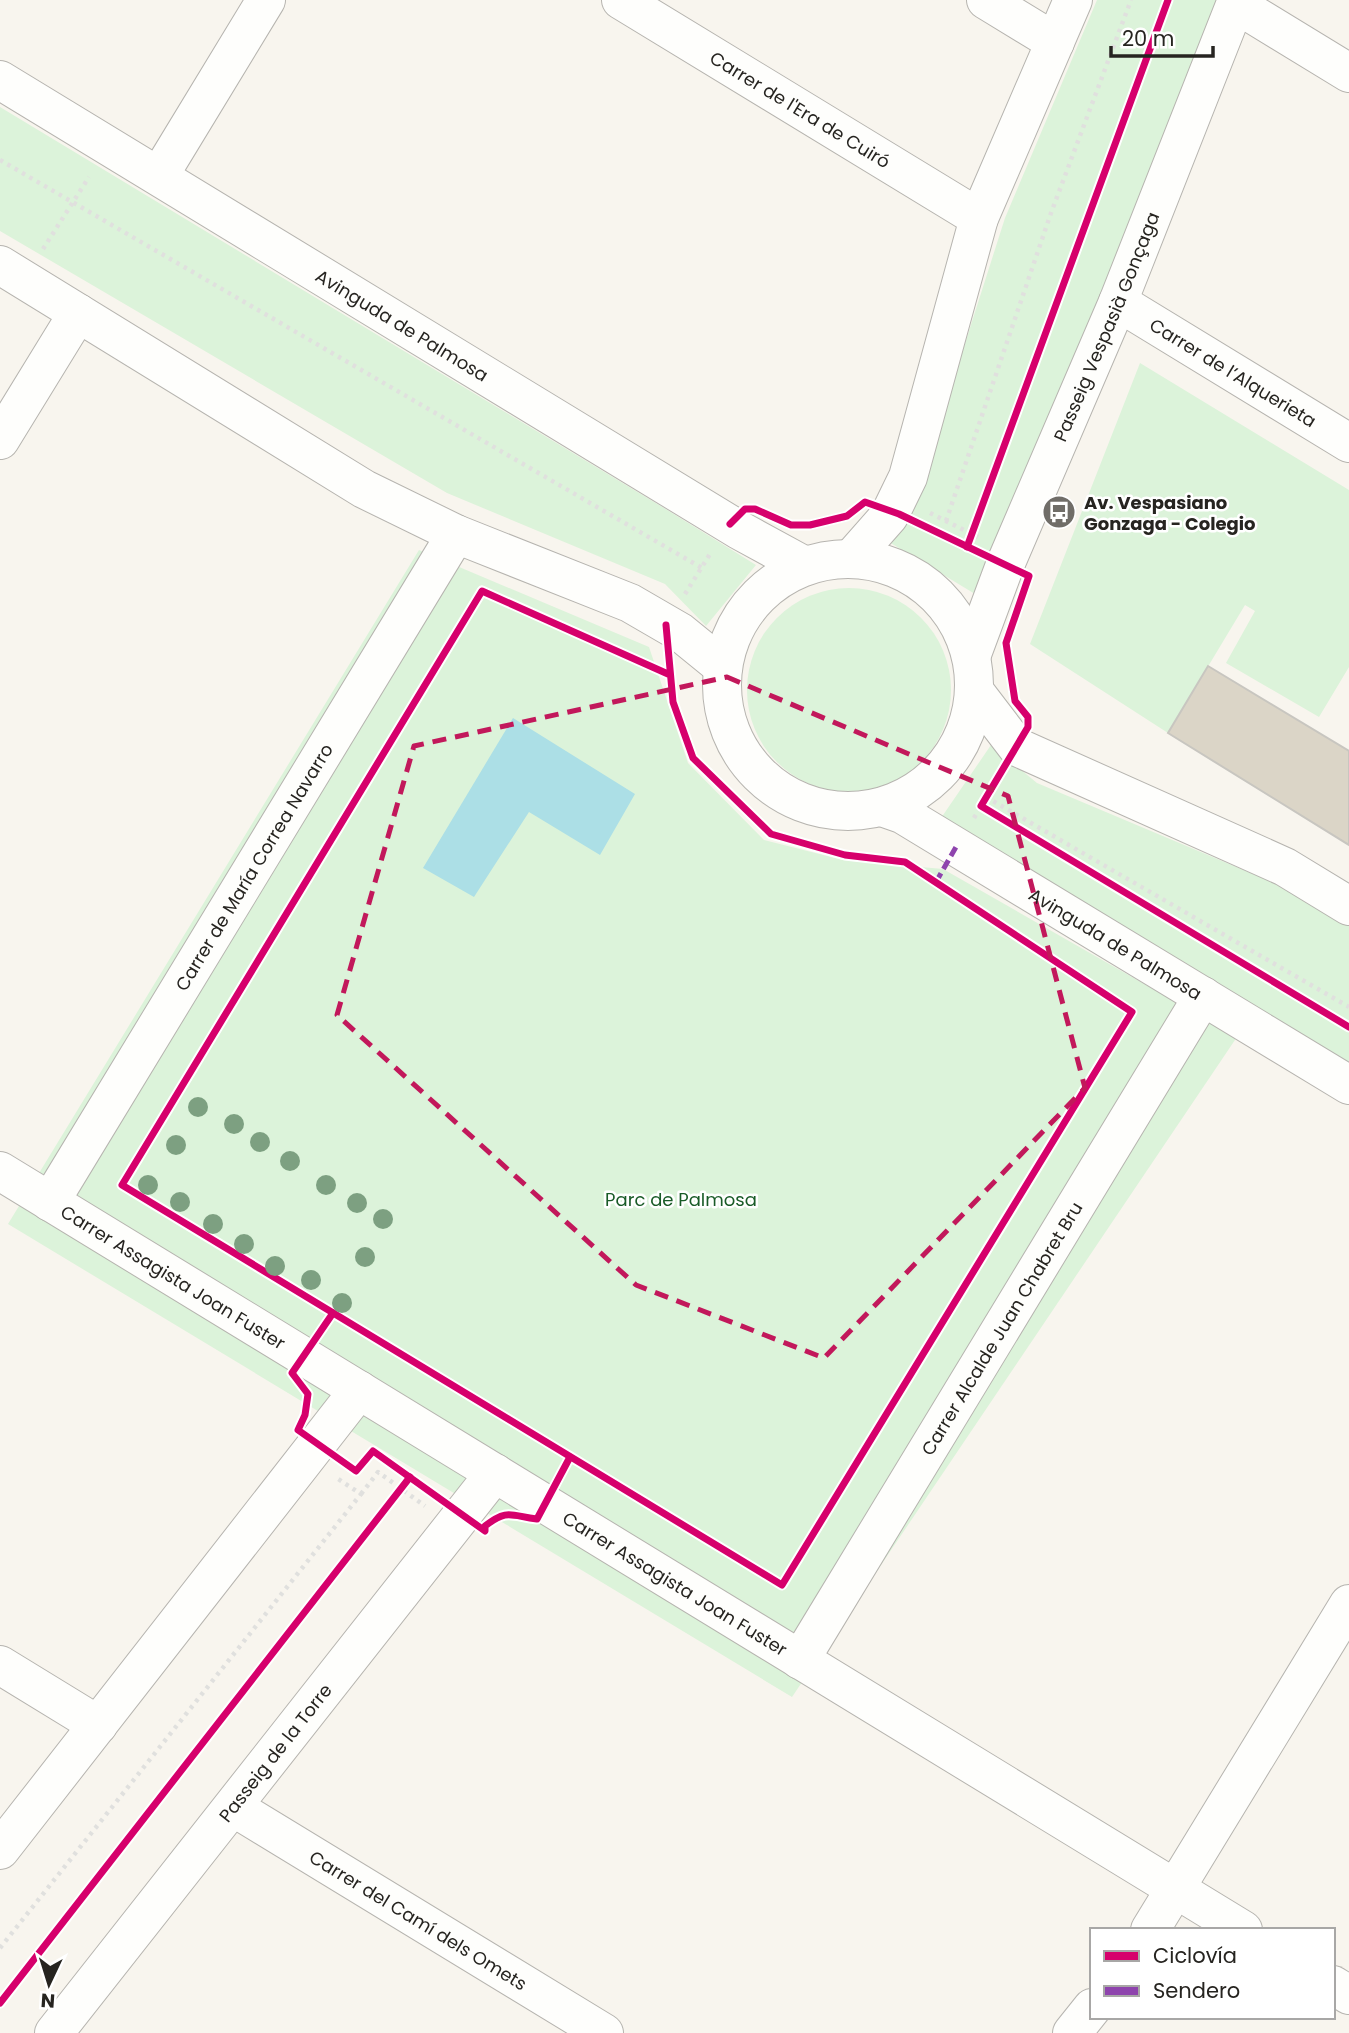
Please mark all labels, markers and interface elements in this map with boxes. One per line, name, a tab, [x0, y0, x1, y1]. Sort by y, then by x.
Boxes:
scale bar	[1111, 14, 1212, 58]
text: 20 m	[1122, 24, 1175, 53]
street label: Carrer de l'Era de Cuiró	[706, 45, 895, 174]
street label: Passeig Vespasià Gonçaga	[1047, 208, 1165, 445]
street label: Avinguda de Palmosa	[311, 263, 493, 387]
street label: Carrer de l’Alquerieta	[1145, 312, 1321, 433]
place label: Av. Vespasiano Gonzaga - Colegio	[1084, 490, 1256, 536]
bus stop icon: Av. Vespasiano Gonzaga - Colegio	[1040, 493, 1078, 531]
street label: Carrer de María Correa Navarro	[169, 739, 338, 995]
street label: Avinguda de Palmosa	[1025, 882, 1207, 1006]
park label: Parc de Palmosa	[605, 1187, 757, 1212]
street label: Carrer Alcalde Juan Chabret Bru	[915, 1197, 1088, 1460]
street label: Carrer Assagista Joan Fuster	[56, 1199, 291, 1355]
street label: Carrer Assagista Joan Fuster	[558, 1505, 792, 1662]
street label: Passeig de la Torre	[213, 1678, 337, 1827]
street label: Carrer del Camí dels Omets	[305, 1844, 532, 1996]
legend	[1090, 1928, 1335, 2019]
text: Ciclovía	[1153, 1941, 1237, 1970]
north arrow	[14, 1949, 84, 2019]
text: Sendero	[1153, 1976, 1240, 2005]
text: N	[40, 1986, 56, 2014]

